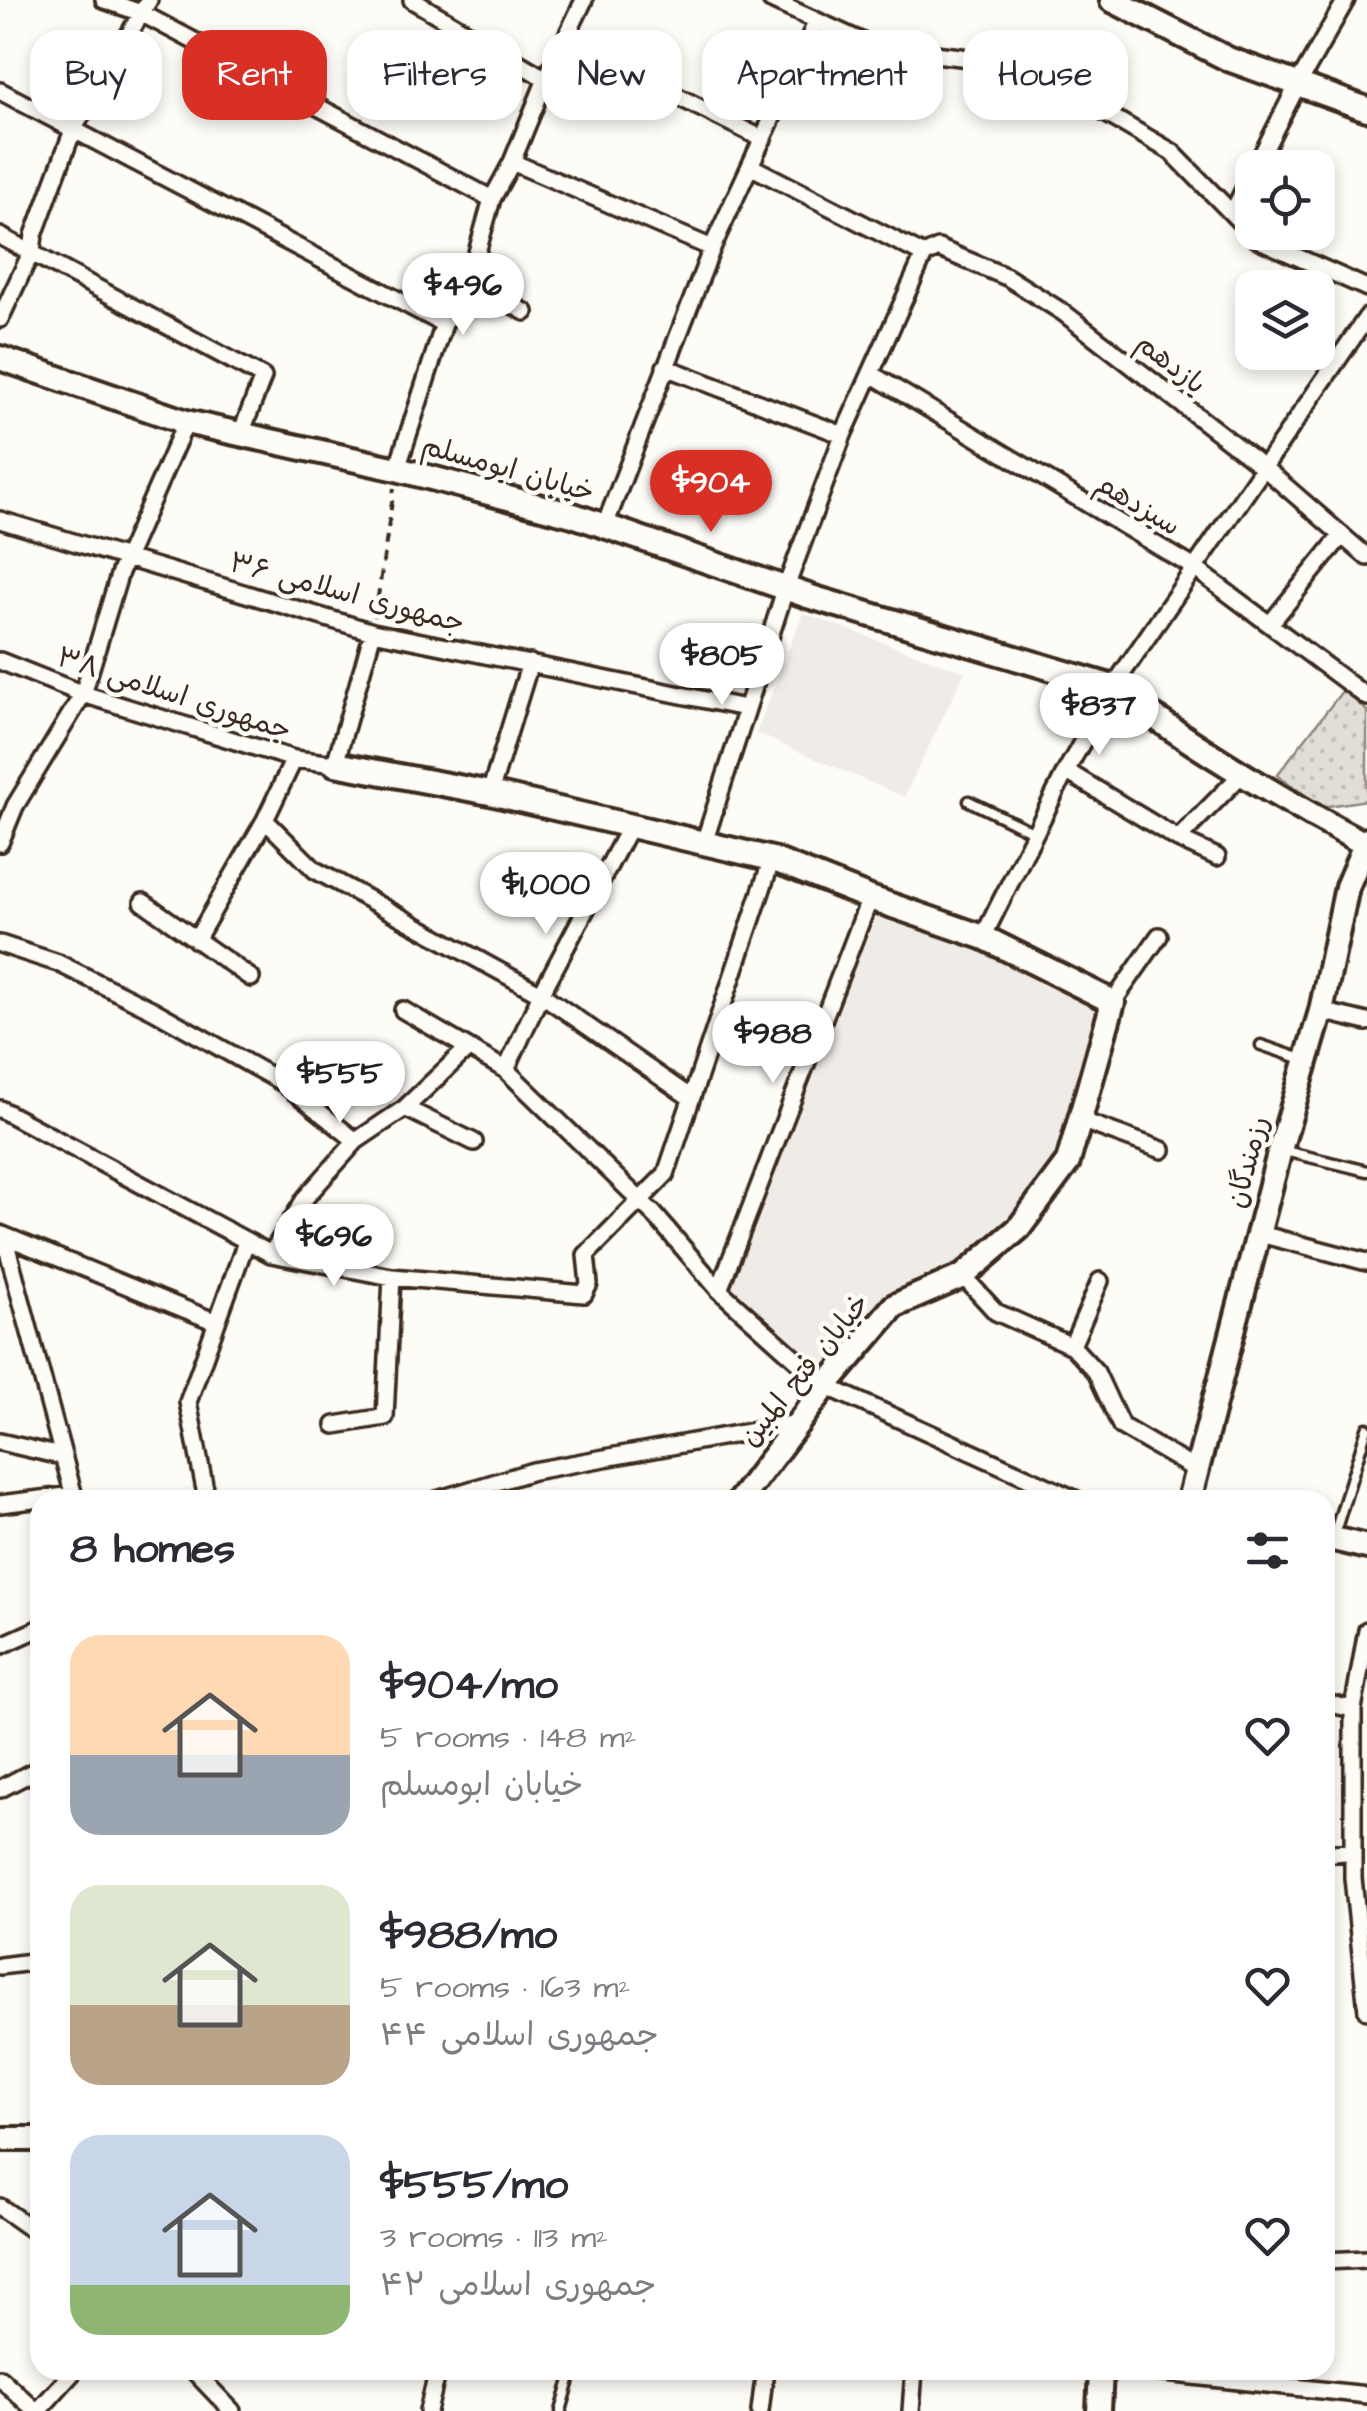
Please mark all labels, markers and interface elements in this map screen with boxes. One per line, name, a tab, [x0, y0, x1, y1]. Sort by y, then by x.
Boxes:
chip: Buy	[30, 30, 162, 120]
chip: Rent	[182, 30, 327, 120]
chip: Filters	[347, 30, 522, 120]
chip: New	[542, 30, 682, 120]
chip: Apartment	[702, 30, 943, 120]
chip: House	[963, 30, 1128, 120]
map controls	[1235, 150, 1335, 370]
button: locate	[1235, 150, 1335, 250]
pin: $496	[404, 253, 522, 338]
text: $496	[424, 263, 502, 308]
button: layers	[1235, 270, 1335, 370]
street label: یازدهم	[1127, 324, 1214, 405]
street label: خیابان ابومسلم	[417, 426, 599, 513]
pin: $904	[652, 450, 770, 535]
text: $904	[672, 460, 750, 505]
street label: سیزدهم	[1088, 464, 1188, 546]
street label: جمهوری اسلامی ۳۶	[225, 543, 469, 643]
pin: $805	[663, 623, 781, 708]
text: $805	[681, 633, 763, 678]
street label: جمهوری اسلامی ۳۸	[52, 638, 296, 750]
pin: $837	[1040, 673, 1158, 758]
text: $837	[1062, 683, 1136, 728]
pin: $1,000	[465, 852, 627, 937]
text: $1,000	[502, 862, 590, 907]
pin: $988	[714, 1001, 832, 1086]
text: $988	[734, 1011, 812, 1056]
pin: $555	[281, 1041, 399, 1126]
text: $555	[297, 1051, 383, 1096]
street label: رزمندگان	[1217, 1112, 1279, 1212]
pin: $696	[275, 1204, 393, 1289]
text: $696	[296, 1214, 372, 1259]
street label: خیابان فتح المبین	[731, 1285, 879, 1455]
text: 8 homes	[70, 1521, 235, 1579]
icon: filters	[1240, 1523, 1295, 1578]
text: $904/mo	[380, 1657, 558, 1715]
icon: home	[150, 1675, 270, 1795]
icon: heart	[1240, 1708, 1295, 1763]
text: 5 rooms · 148 m²	[380, 1715, 637, 1760]
text: خیابان ابومسلم	[380, 1763, 583, 1808]
text: $988/mo	[380, 1907, 557, 1965]
icon: home	[150, 1925, 270, 2045]
icon: heart	[1240, 1958, 1295, 2013]
text: 5 rooms · 163 m²	[380, 1965, 630, 2010]
text: جمهوری اسلامی ۴۴	[380, 2013, 659, 2058]
text: $555/mo	[380, 2157, 568, 2215]
icon: home	[150, 2175, 270, 2295]
icon: heart	[1240, 2208, 1295, 2263]
text: 3 rooms · 113 m²	[380, 2215, 608, 2260]
text: جمهوری اسلامی ۴۲	[380, 2263, 656, 2308]

